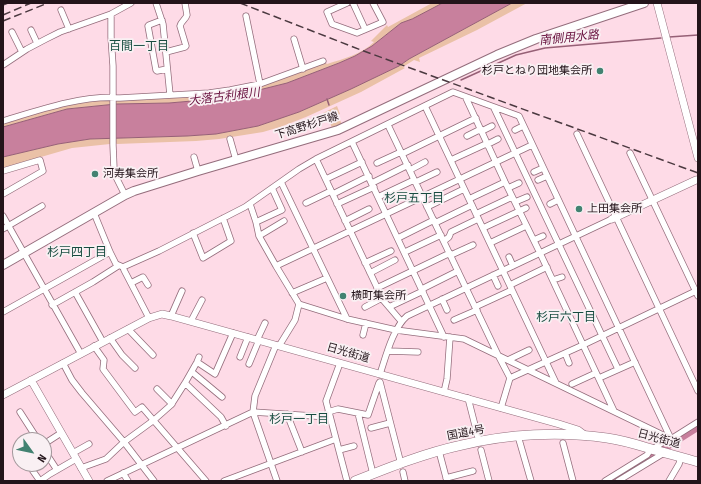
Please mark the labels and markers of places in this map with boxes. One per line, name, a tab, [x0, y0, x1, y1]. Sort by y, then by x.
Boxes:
place label: 杉戸とねり団地集会所	[482, 64, 592, 78]
marker: 杉戸とねり団地集会所	[595, 66, 605, 76]
place label: 河寿集会所	[103, 167, 158, 181]
marker: 河寿集会所	[90, 169, 100, 179]
place label: 上田集会所	[587, 202, 642, 216]
marker: 上田集会所	[574, 204, 584, 214]
place label: 横町集会所	[351, 289, 406, 303]
marker: 横町集会所	[338, 291, 348, 301]

